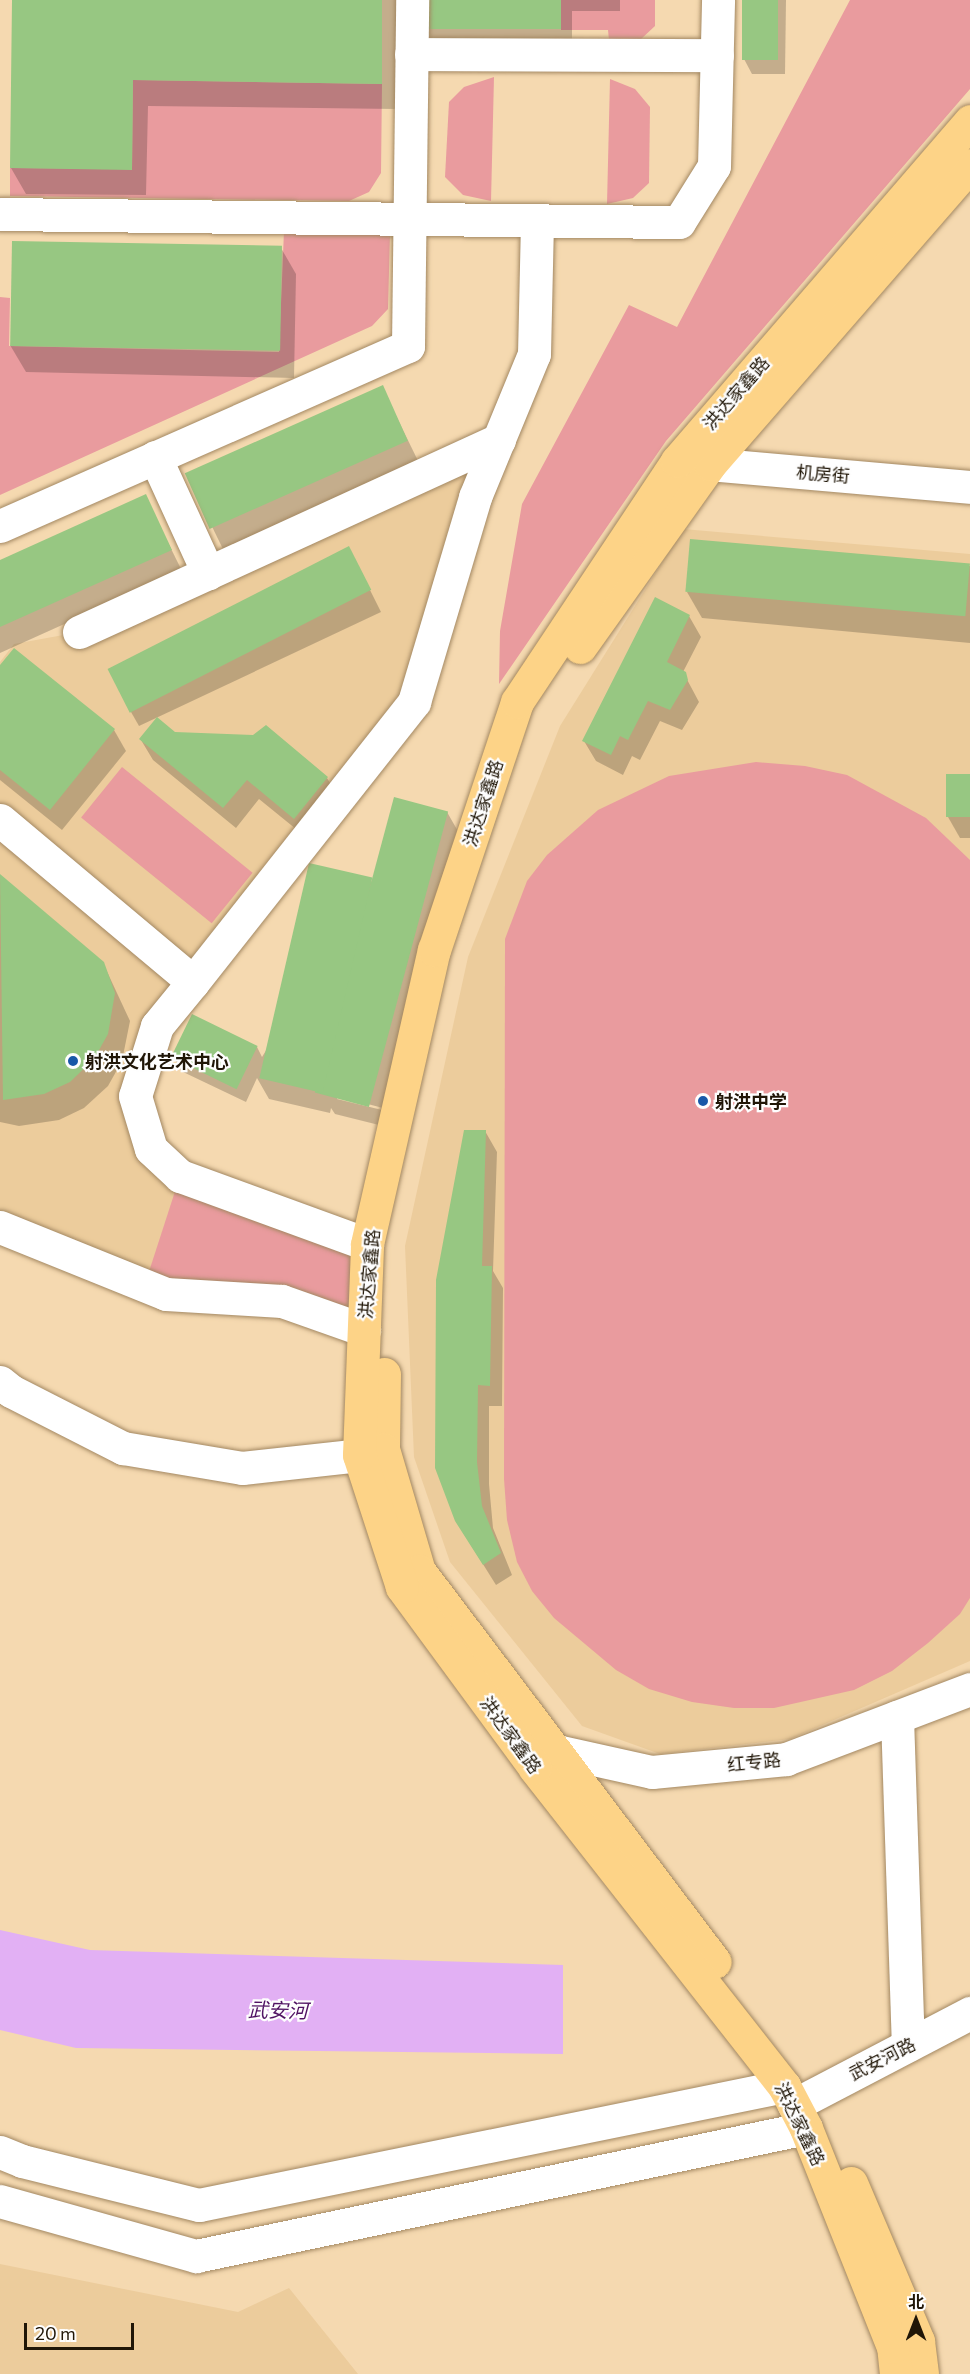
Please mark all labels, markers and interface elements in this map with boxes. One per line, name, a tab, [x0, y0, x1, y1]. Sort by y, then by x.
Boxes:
street label: 洪达家鑫路	[698, 352, 774, 434]
street label: 机房街	[795, 461, 851, 487]
street label: 洪达家鑫路	[459, 757, 507, 849]
place label: 射洪文化艺术中心	[85, 1050, 229, 1072]
marker: 射洪文化艺术中心	[66, 1054, 80, 1068]
place label: 射洪中学	[715, 1090, 787, 1112]
marker: 射洪中学	[696, 1094, 710, 1108]
street label: 洪达家鑫路	[354, 1228, 384, 1320]
street label: 洪达家鑫路	[476, 1692, 546, 1778]
street label: 红专路	[726, 1748, 782, 1776]
water label: 武安河	[248, 1997, 308, 2023]
street label: 武安河路	[845, 2033, 919, 2085]
street label: 洪达家鑫路	[771, 2079, 829, 2169]
north arrow	[886, 2290, 946, 2350]
text: 北	[908, 2292, 924, 2311]
scale bar	[27, 2311, 136, 2349]
text: 20 m	[35, 2322, 76, 2344]

